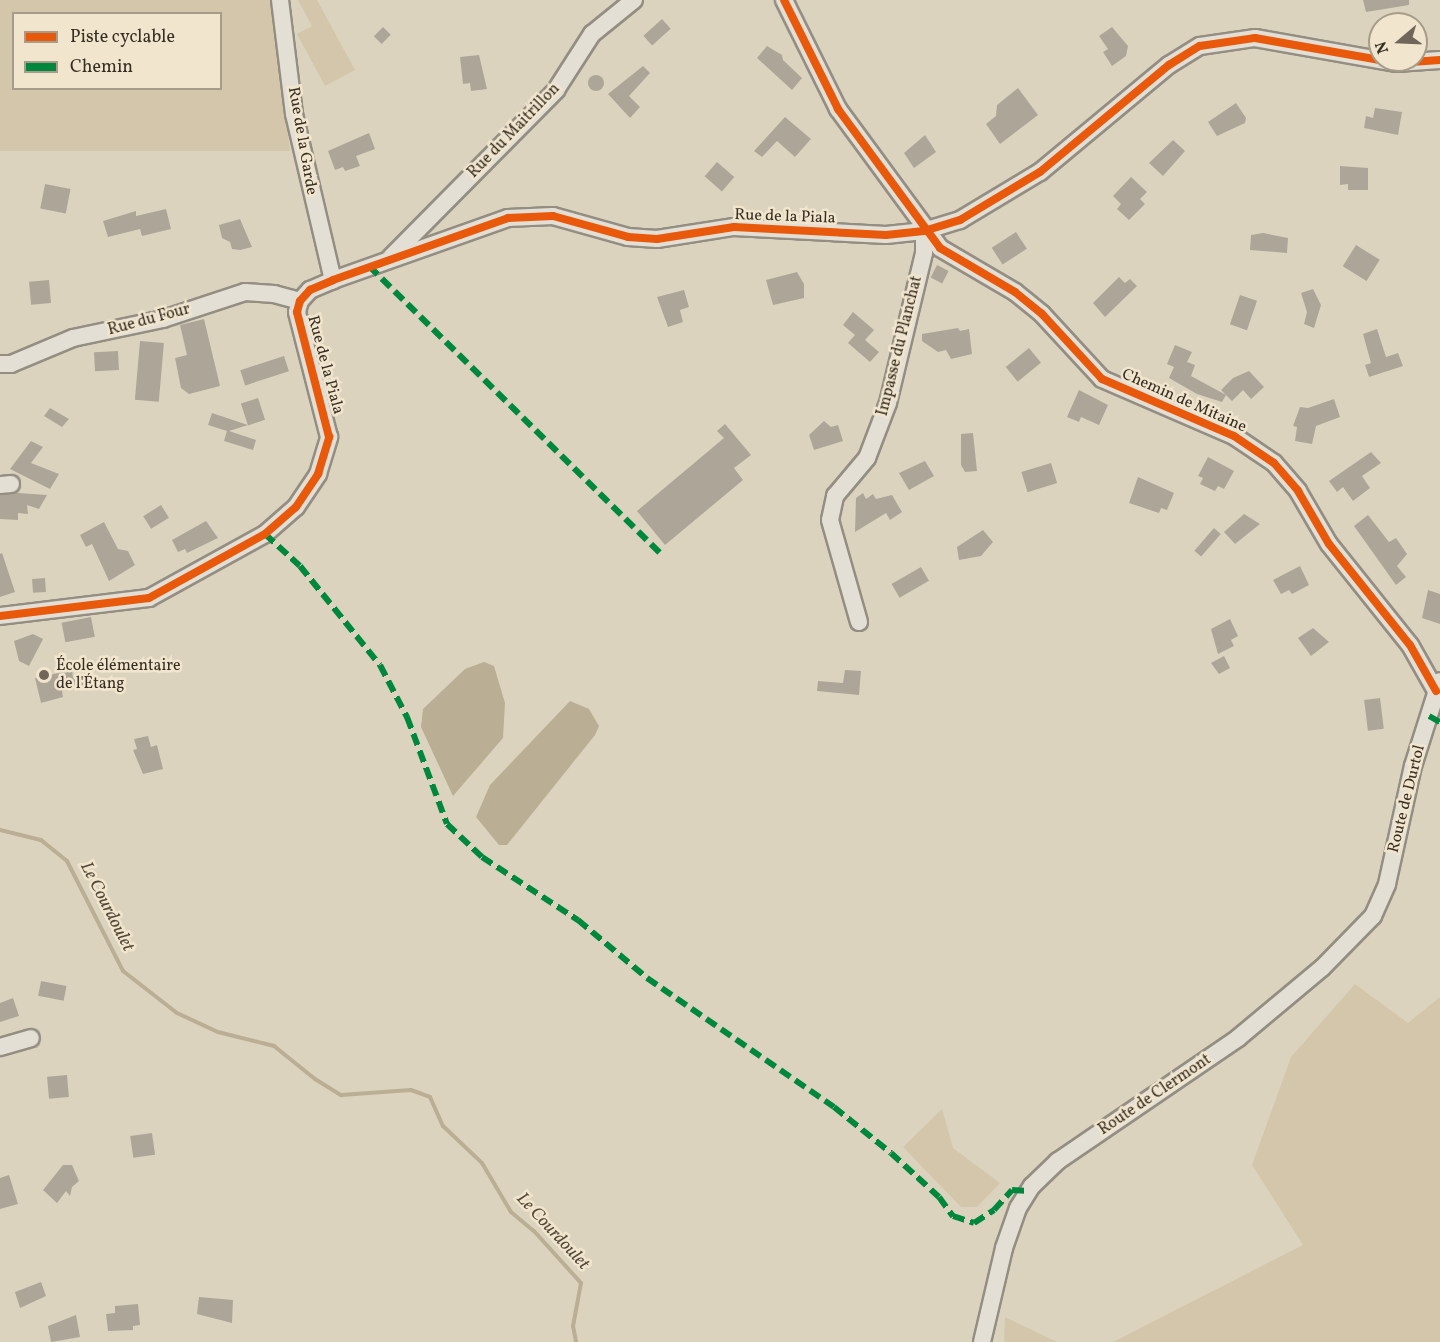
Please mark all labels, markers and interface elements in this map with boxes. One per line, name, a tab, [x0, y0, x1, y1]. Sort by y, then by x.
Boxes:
legend	[12, 12, 222, 90]
north arrow	[1368, 12, 1428, 72]
text: Piste cyclable	[70, 25, 175, 50]
text: N	[1371, 38, 1395, 56]
text: Chemin	[70, 55, 133, 80]
street label: Rue du Maitrillon	[464, 80, 564, 182]
street label: Rue de la Garde	[283, 85, 321, 197]
street label: Rue de la Piala	[734, 206, 836, 228]
street label: Impasse du Planchat	[873, 274, 927, 418]
street label: Rue du Four	[106, 300, 192, 340]
street label: Rue de la Piala	[303, 314, 347, 416]
street label: Chemin de Mitaine	[1119, 365, 1249, 437]
place label: École élémentaire de l'Étang	[56, 656, 181, 694]
marker: École élémentaire de l'Étang	[37, 668, 51, 682]
street label: Route de Durtol	[1384, 743, 1430, 855]
water label: Le Courdoulet	[74, 859, 138, 955]
street label: Route de Clermont	[1095, 1050, 1215, 1140]
water label: Le Courdoulet	[511, 1189, 593, 1275]

